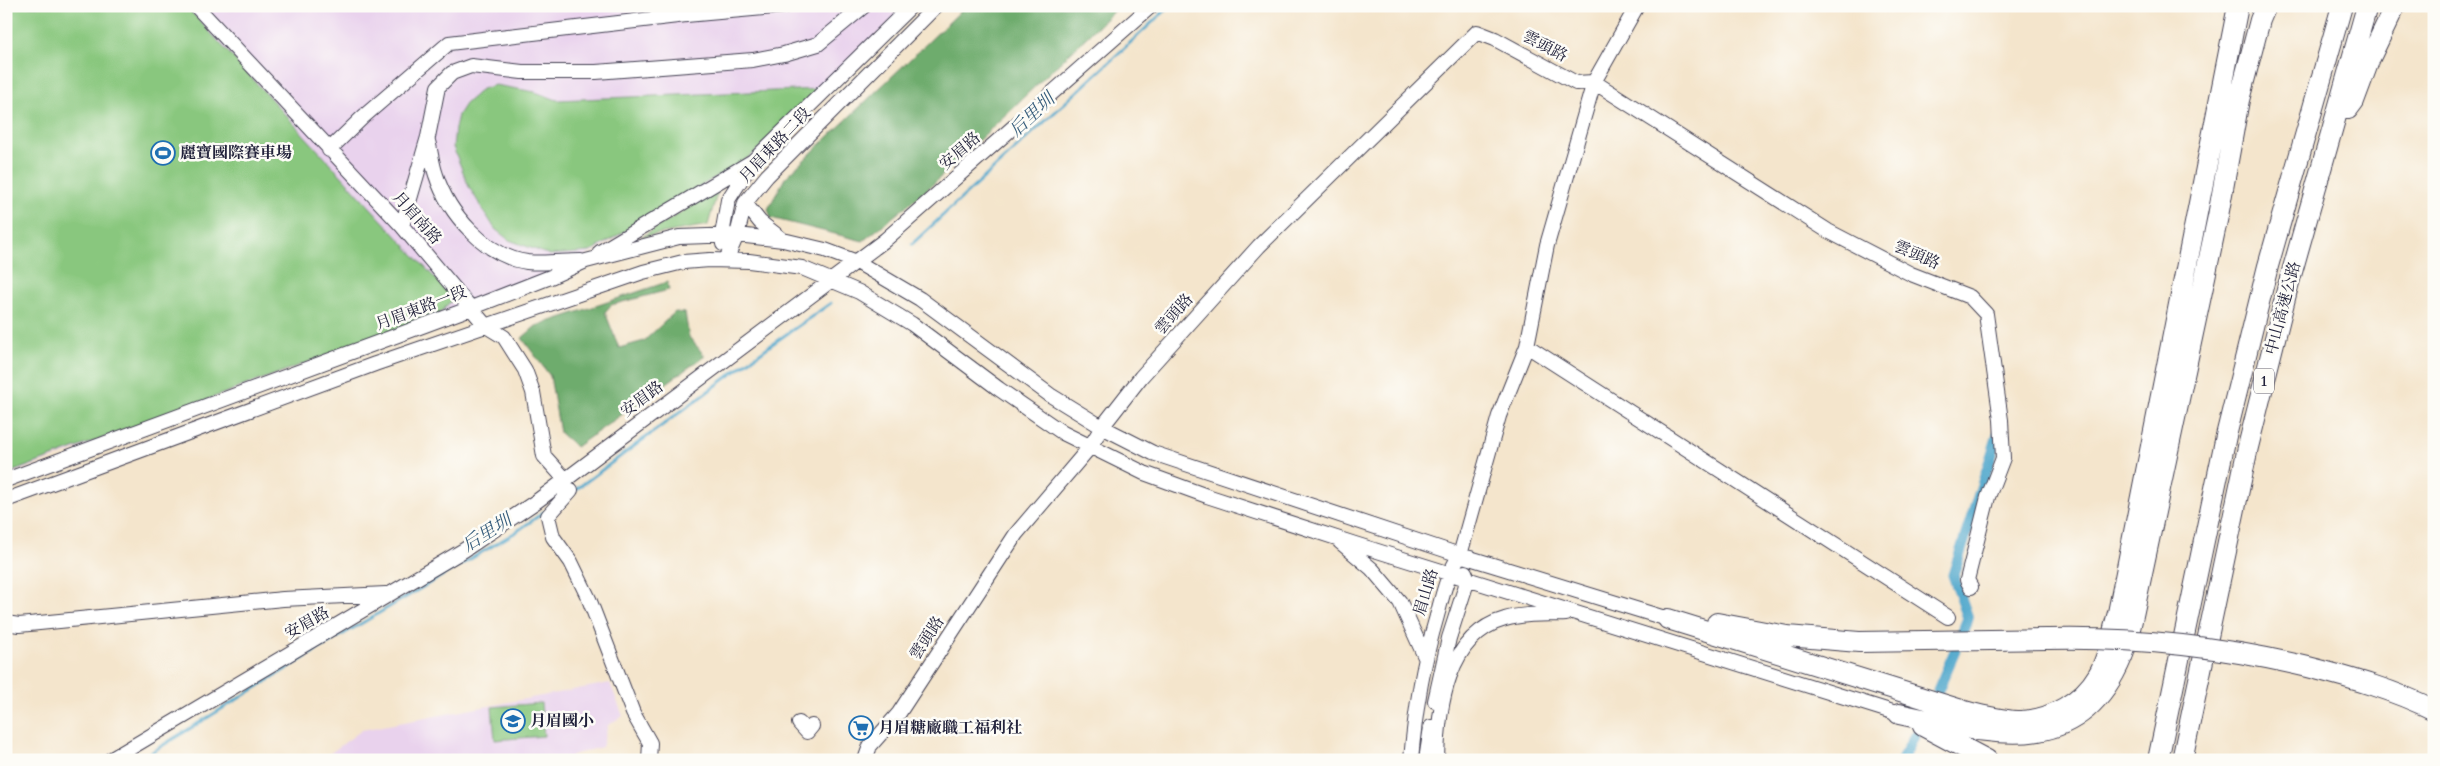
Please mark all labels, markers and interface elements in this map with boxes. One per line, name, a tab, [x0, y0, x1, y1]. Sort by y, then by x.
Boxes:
street label: 雲頭路	[1519, 25, 1571, 67]
water label: 后里圳	[1004, 85, 1062, 143]
street label: 月眉東路二段	[734, 102, 816, 188]
street label: 安眉路	[935, 127, 985, 175]
sports icon: 麗寶國際賽車場	[150, 140, 176, 166]
place label: 麗寶國際賽車場	[180, 142, 292, 164]
street label: 月眉南路	[387, 187, 447, 249]
street label: 雲頭路	[1891, 235, 1943, 275]
street label: 中山高速公路	[2260, 259, 2306, 357]
street label: 月眉東路一段	[372, 281, 470, 335]
street label: 雲頭路	[1150, 289, 1198, 339]
road number: 1	[2254, 368, 2274, 394]
street label: 安眉路	[616, 376, 668, 422]
water label: 后里圳	[457, 507, 519, 558]
street label: 眉山路	[1408, 566, 1444, 618]
street label: 安眉路	[281, 601, 333, 645]
street label: 雲頭路	[905, 612, 949, 664]
school or university icon: 月眉國小	[500, 708, 526, 734]
place label: 月眉國小	[530, 710, 594, 732]
supermarket icon: 月眉糖廠職工福利社	[848, 715, 874, 741]
place label: 月眉糖廠職工福利社	[878, 717, 1022, 739]

